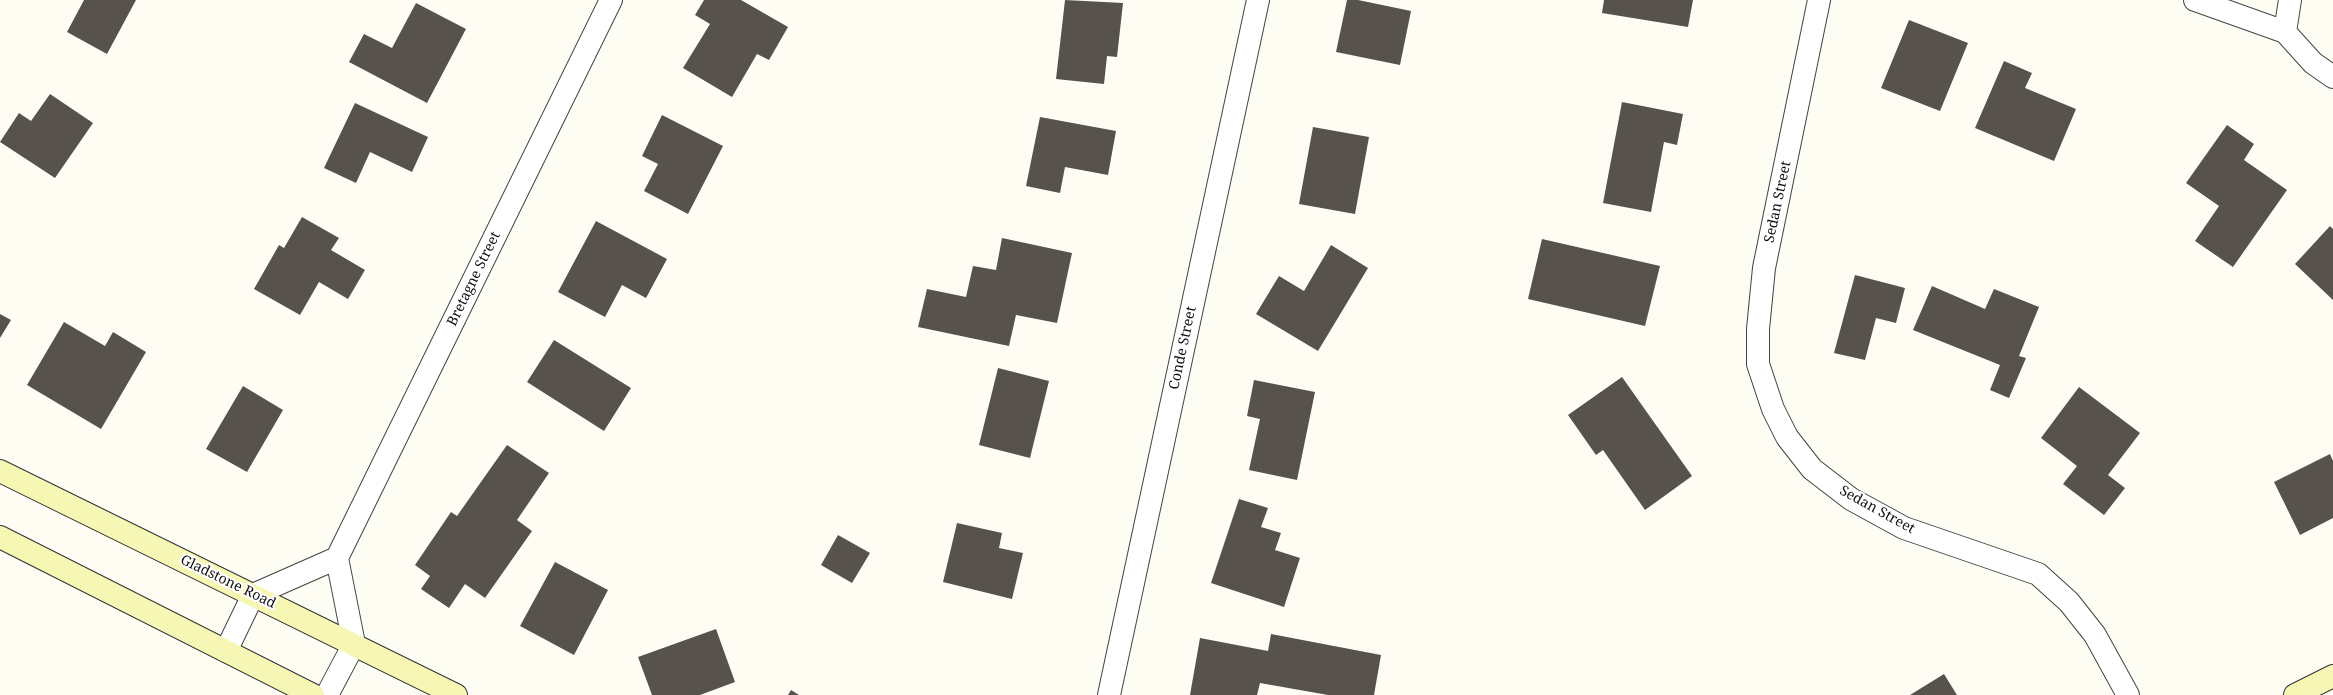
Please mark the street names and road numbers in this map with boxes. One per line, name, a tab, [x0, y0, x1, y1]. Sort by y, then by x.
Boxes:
street label: Sedan Street	[1761, 160, 1795, 244]
street label: Bretagne Street	[444, 229, 504, 329]
street label: Conde Street	[1166, 305, 1200, 391]
street label: Sedan Street	[1836, 482, 1918, 538]
street label: Gladstone Road	[178, 552, 278, 612]

